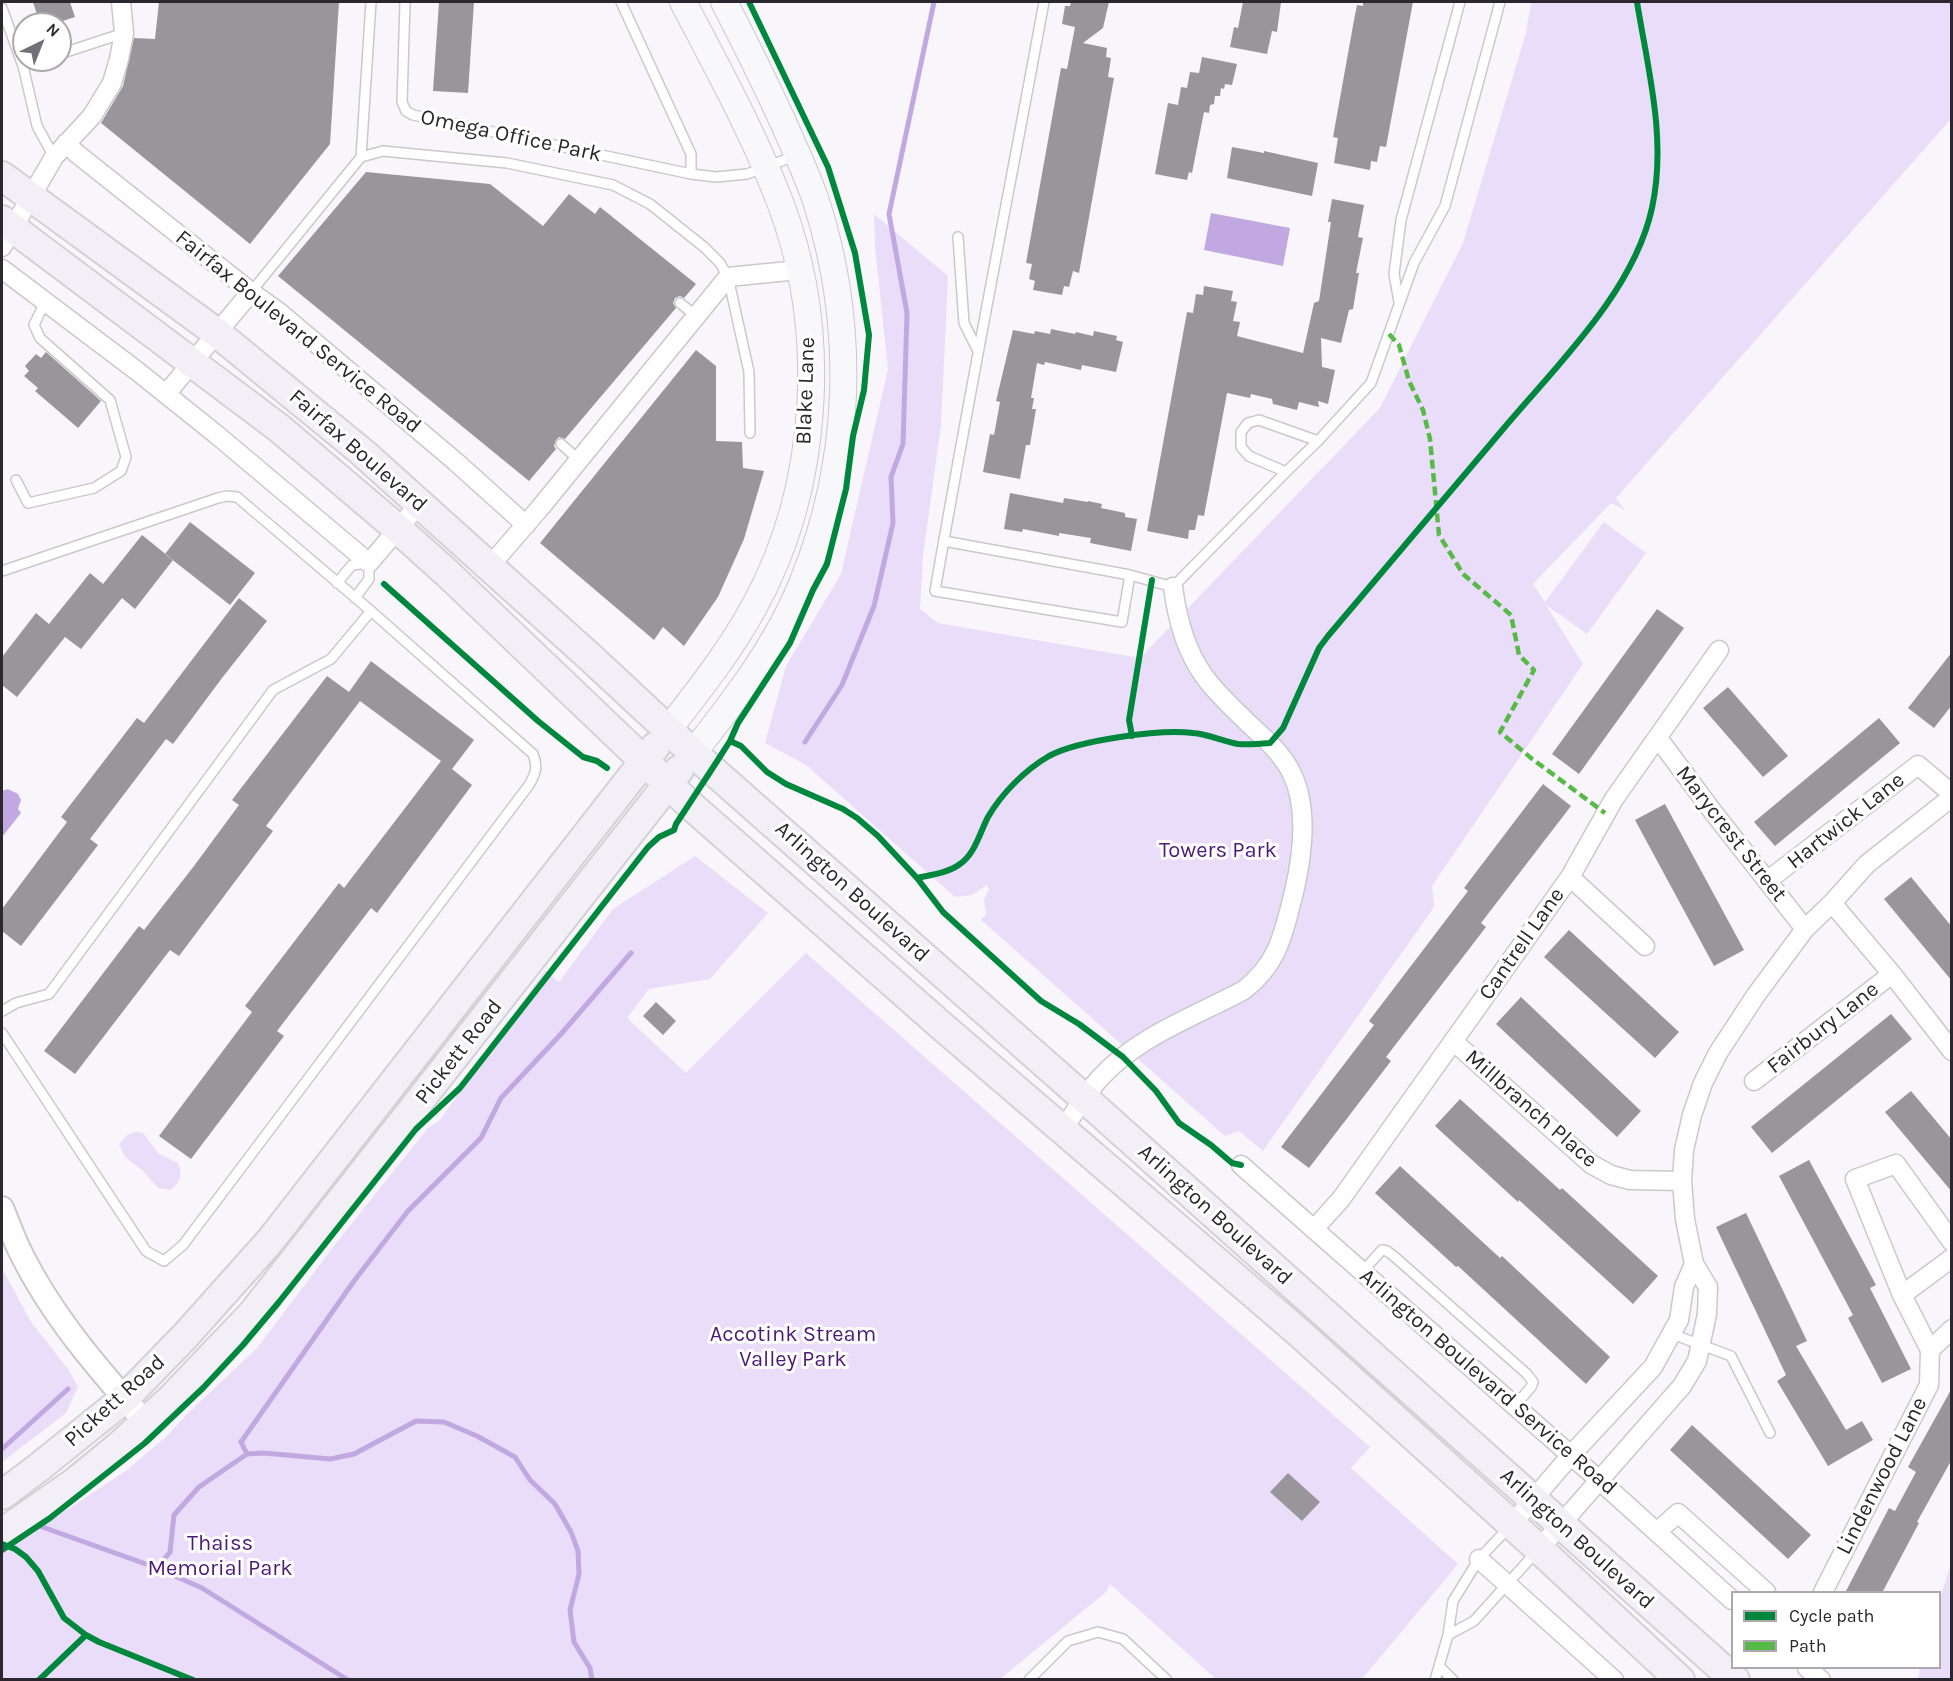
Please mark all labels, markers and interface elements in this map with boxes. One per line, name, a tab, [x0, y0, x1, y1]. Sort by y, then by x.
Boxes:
north arrow	[12, 12, 72, 72]
text: N	[43, 19, 64, 41]
street label: Omega Office Park	[418, 104, 604, 168]
street label: Fairfax Boulevard Service Road	[170, 225, 426, 439]
street label: Blake Lane	[791, 337, 821, 445]
street label: Fairfax Boulevard	[284, 384, 432, 518]
street label: Marycrest Street	[1670, 761, 1792, 907]
street label: Hartwick Lane	[1782, 767, 1910, 875]
street label: Arlington Boulevard	[769, 816, 935, 968]
park label: Towers Park	[1159, 838, 1277, 864]
street label: Cantrell Lane	[1474, 883, 1570, 1005]
street label: Fairbury Lane	[1762, 976, 1884, 1080]
street label: Pickett Road	[410, 994, 508, 1110]
street label: Millbranch Place	[1459, 1044, 1603, 1174]
street label: Arlington Boulevard	[1132, 1139, 1298, 1291]
street label: Arlington Boulevard Service Road	[1354, 1263, 1622, 1501]
park label: Accotink Stream Valley Park	[710, 1322, 876, 1374]
street label: Pickett Road	[59, 1349, 171, 1453]
street label: Lindenwood Lane	[1831, 1393, 1933, 1559]
street label: Arlington Boulevard	[1494, 1463, 1660, 1615]
park label: Thaiss Memorial Park	[147, 1531, 293, 1582]
legend	[1731, 1591, 1941, 1669]
text: Cycle path	[1789, 1605, 1874, 1627]
text: Path	[1789, 1635, 1827, 1657]

